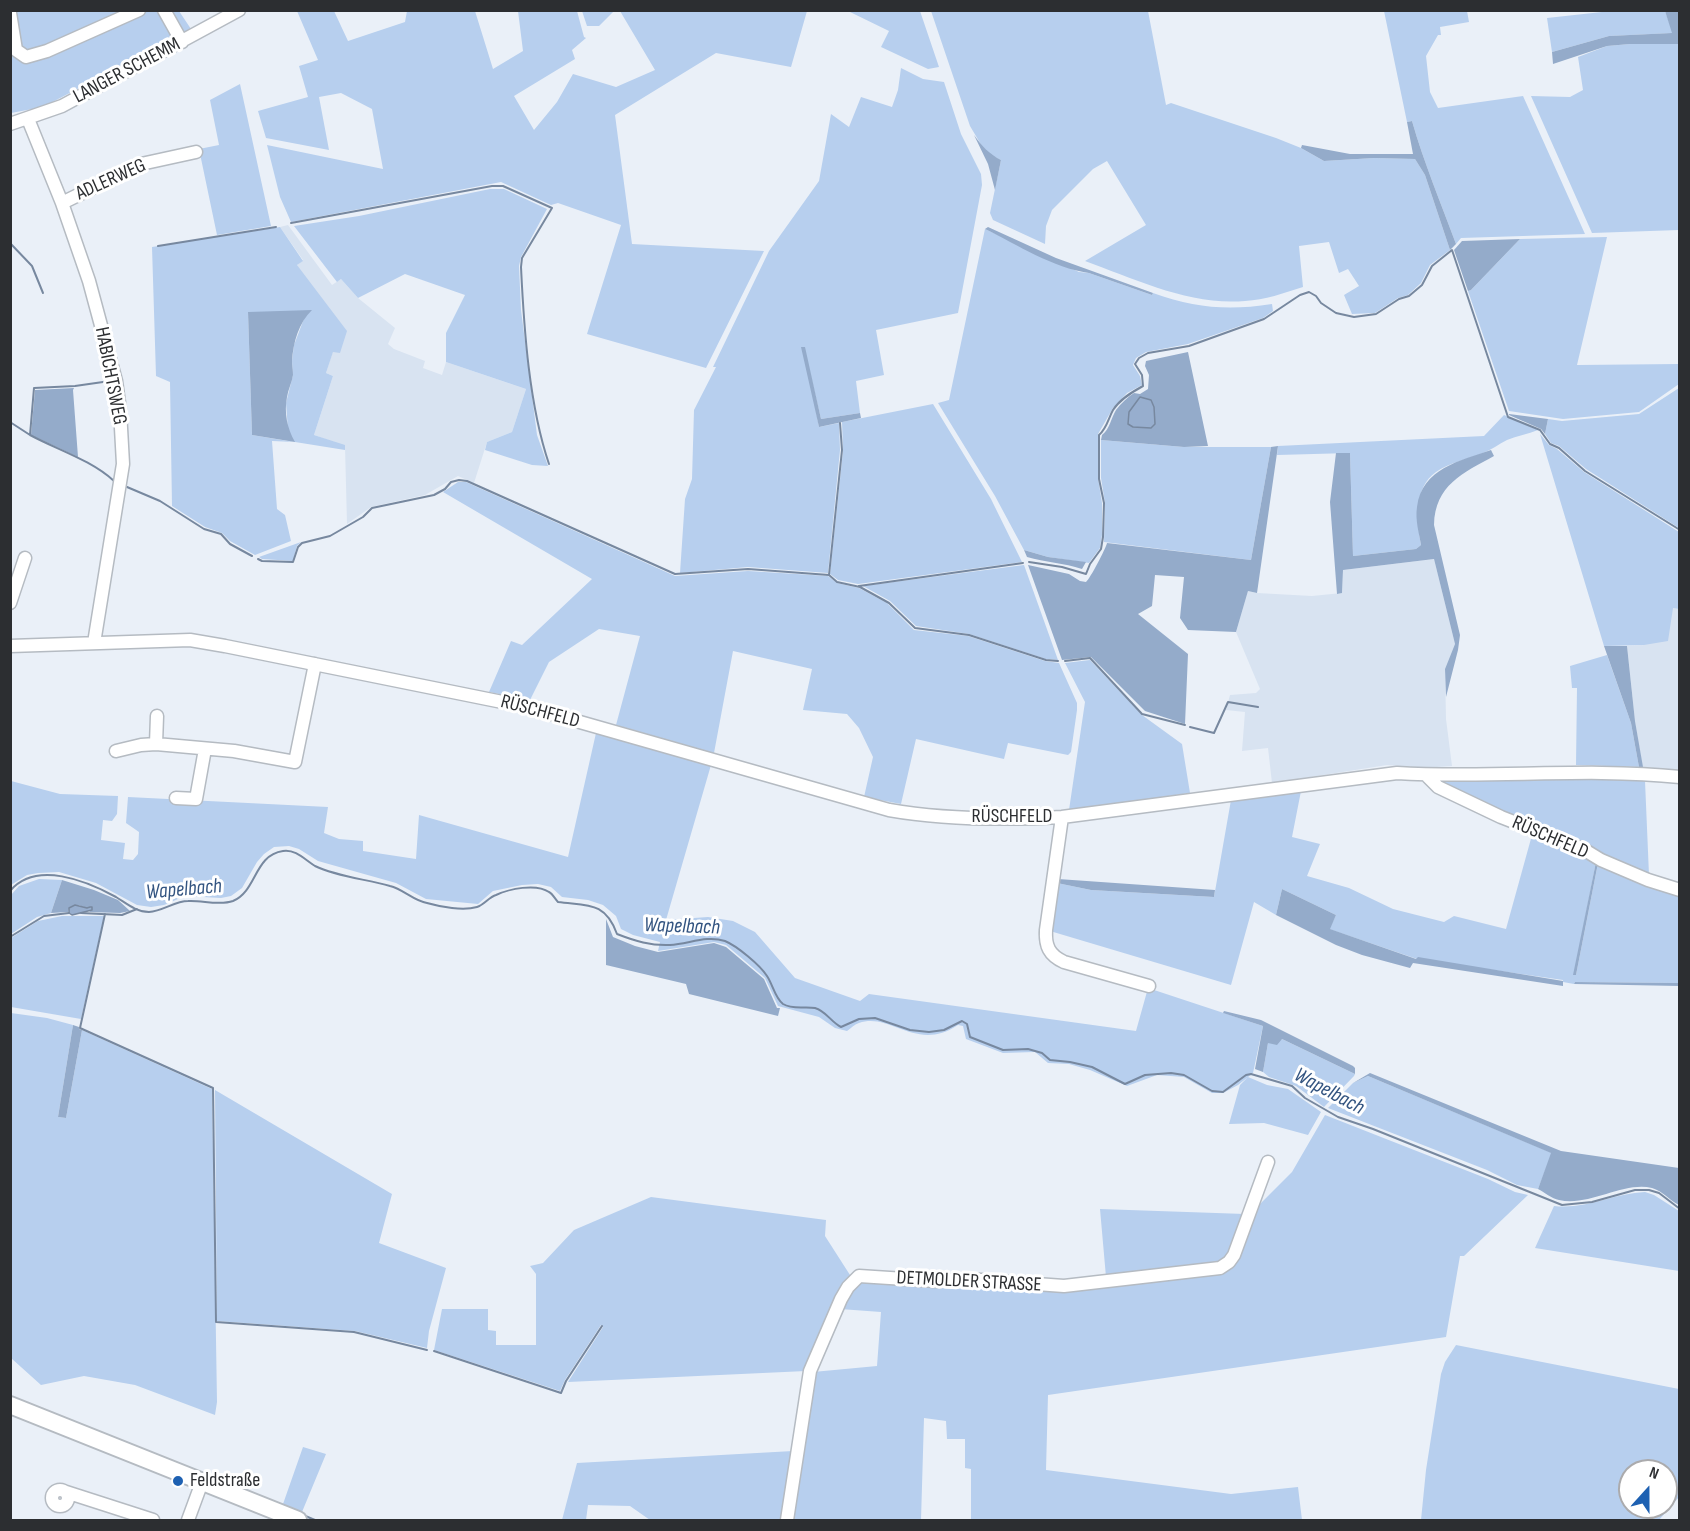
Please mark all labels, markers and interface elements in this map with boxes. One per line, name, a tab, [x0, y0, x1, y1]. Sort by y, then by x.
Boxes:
street label: LANGER SCHEMM	[70, 33, 184, 109]
street label: ADLERWEG	[72, 154, 150, 206]
street label: HABICHTSWEG	[89, 325, 131, 427]
street label: RÜSCHFELD	[498, 690, 582, 734]
street label: RÜSCHFELD	[972, 805, 1052, 829]
street label: RÜSCHFELD	[1508, 811, 1592, 865]
water label: Wapelbach	[145, 874, 223, 906]
water label: Wapelbach	[644, 913, 720, 941]
water label: Wapelbach	[1290, 1063, 1368, 1121]
street label: DETMOLDER STRASSE	[896, 1266, 1042, 1298]
north arrow	[1618, 1459, 1678, 1519]
text: N	[1647, 1463, 1661, 1484]
place label: Feldstraße	[190, 1469, 260, 1493]
marker: Feldstraße	[171, 1474, 185, 1488]

